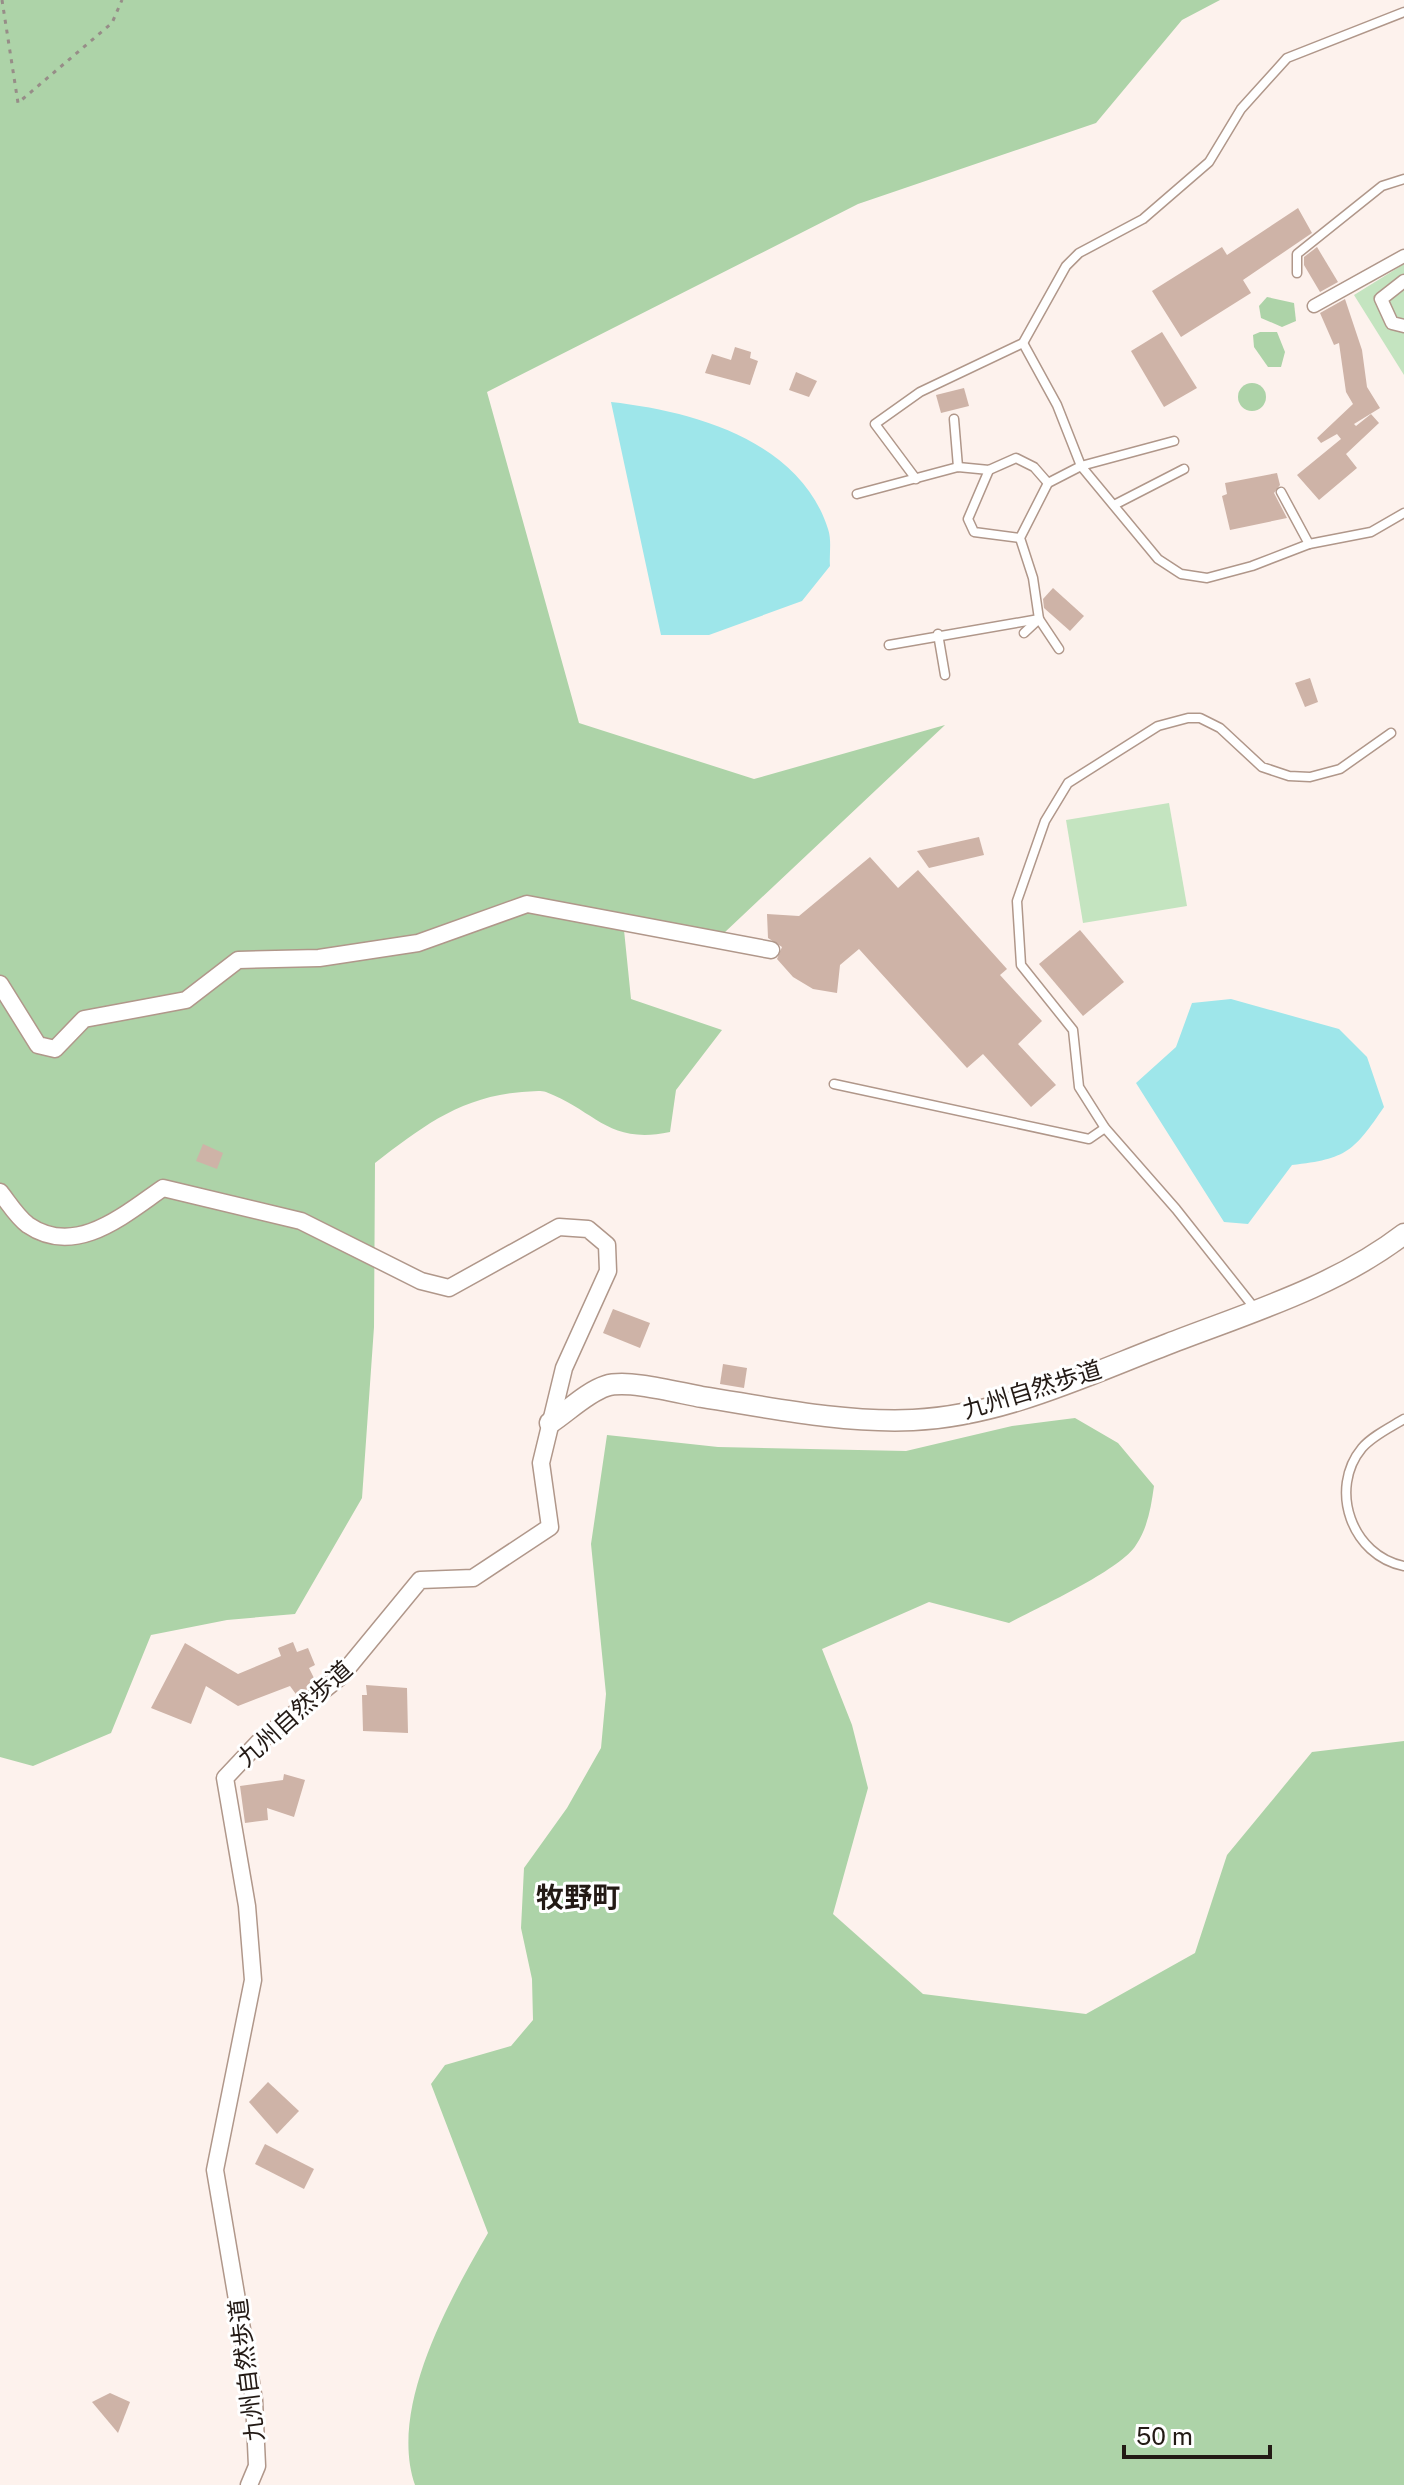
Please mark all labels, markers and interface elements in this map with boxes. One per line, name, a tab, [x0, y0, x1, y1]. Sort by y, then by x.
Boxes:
street label: 九州自然歩道	[959, 1355, 1105, 1423]
street label: 九州自然歩道	[231, 1655, 357, 1772]
district label: 牧野町	[536, 1880, 620, 1913]
street label: 九州自然歩道	[223, 2297, 269, 2443]
scale bar	[1124, 2409, 1270, 2459]
text: 50 m	[1136, 2422, 1193, 2450]

